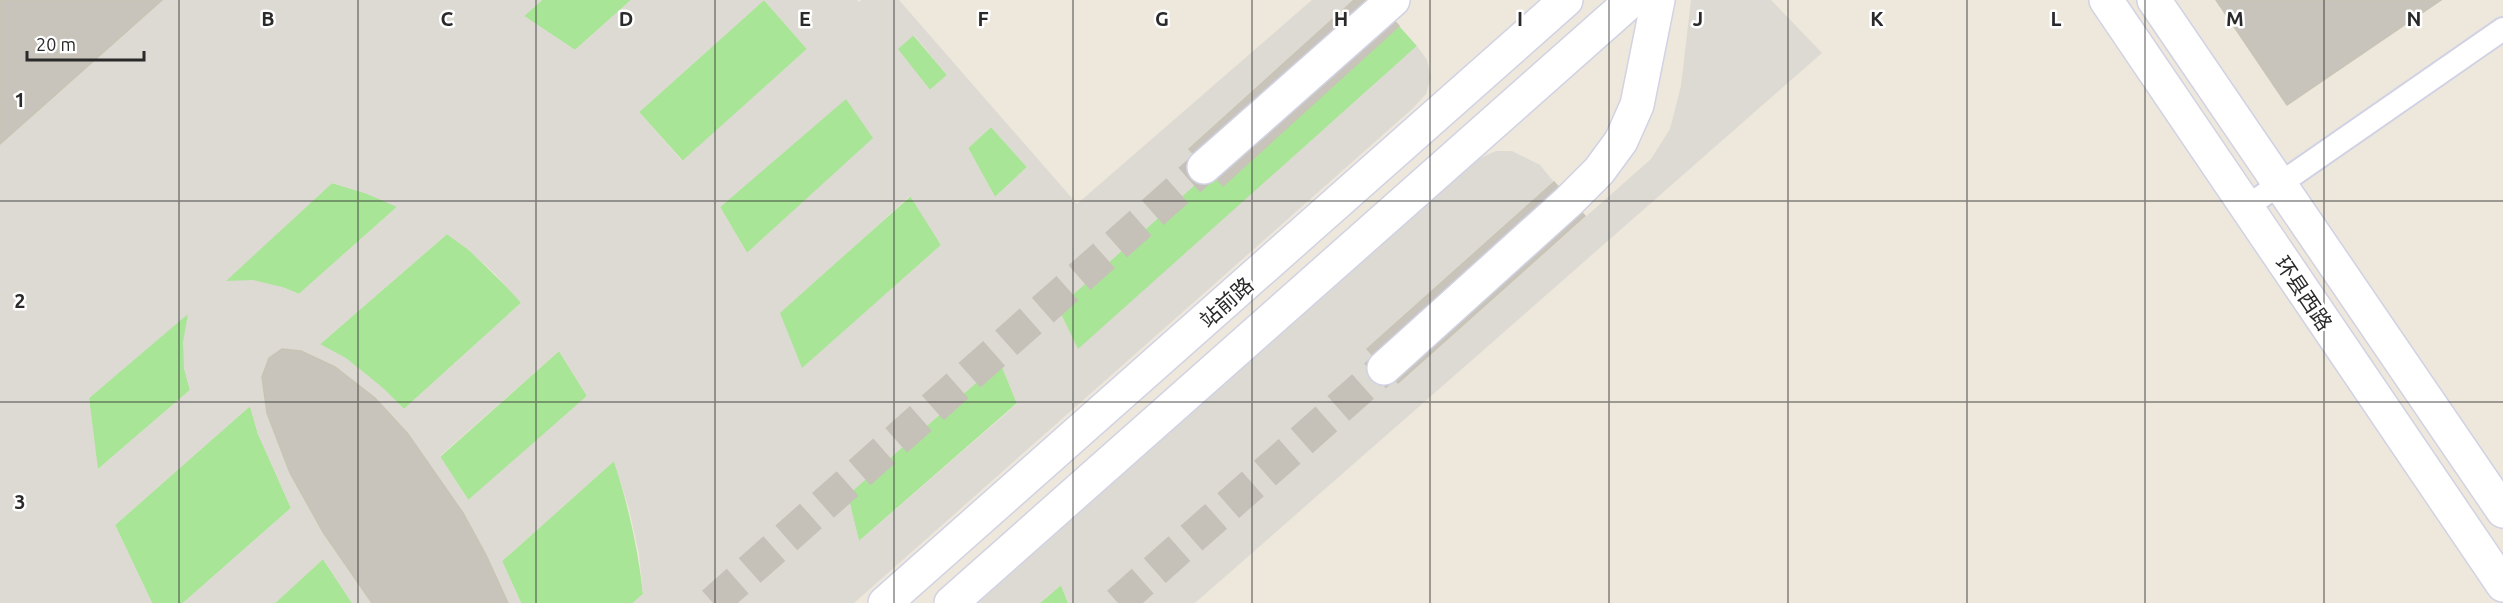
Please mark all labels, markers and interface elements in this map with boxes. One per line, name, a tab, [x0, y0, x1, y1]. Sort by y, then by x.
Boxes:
text: B	[261, 7, 275, 30]
text: C	[441, 7, 454, 30]
text: D	[619, 7, 633, 30]
text: E	[799, 7, 811, 30]
text: F	[977, 7, 989, 30]
text: G	[1155, 7, 1169, 30]
text: H	[1334, 7, 1348, 30]
text: I	[1517, 7, 1523, 30]
text: J	[1693, 7, 1703, 30]
text: K	[1870, 7, 1884, 30]
text: L	[2051, 7, 2062, 30]
text: M	[2226, 7, 2244, 30]
text: N	[2407, 7, 2421, 30]
scale bar	[27, 24, 144, 62]
text: 20 m	[36, 34, 76, 54]
text: 1	[14, 88, 26, 111]
street label: 环县西路	[2271, 251, 2337, 335]
street label: 站前路	[1195, 272, 1257, 332]
text: 2	[14, 289, 26, 312]
text: 3	[14, 490, 26, 513]

